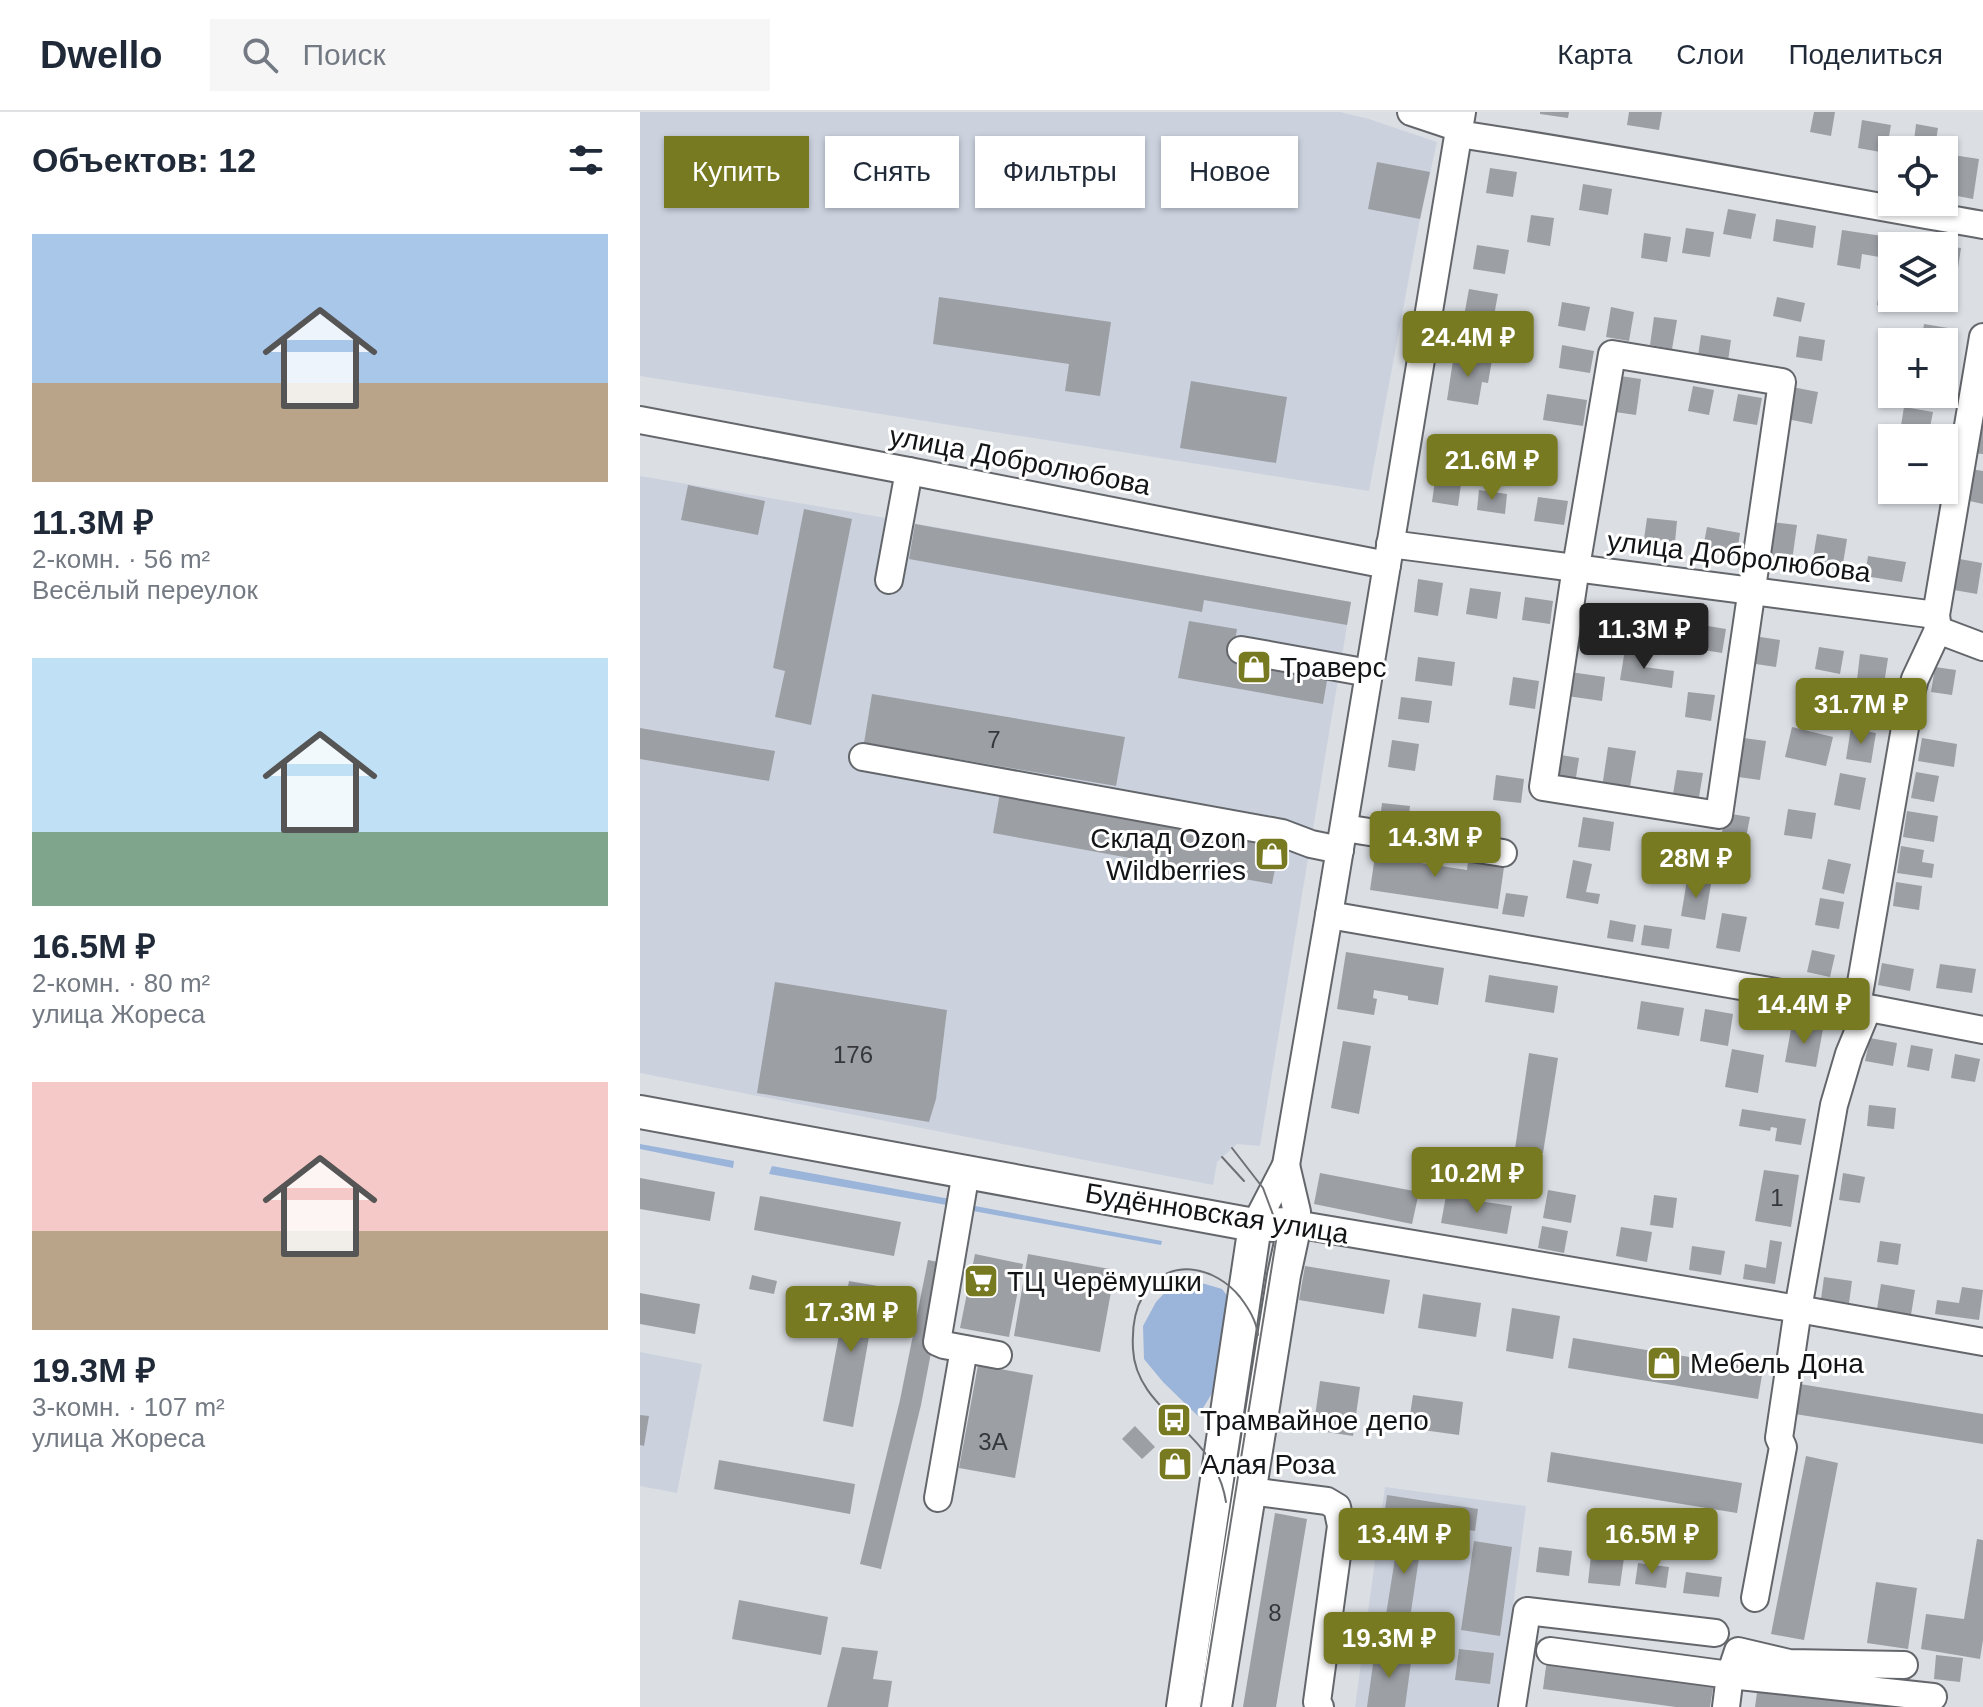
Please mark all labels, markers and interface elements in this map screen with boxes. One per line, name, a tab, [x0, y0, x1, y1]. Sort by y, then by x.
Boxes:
search box	[210, 19, 770, 91]
icon: search	[238, 33, 282, 77]
text: Dwello	[40, 34, 162, 76]
text: Поиск	[302, 38, 386, 71]
text: Карта	[1557, 39, 1632, 70]
text: Слои	[1676, 39, 1744, 70]
text: Поделиться	[1788, 39, 1943, 70]
chip: Купить	[664, 136, 809, 208]
chip: Снять	[825, 136, 959, 208]
chip: Фильтры	[975, 136, 1145, 208]
chip: Новое	[1161, 136, 1298, 208]
map controls	[1878, 136, 1958, 504]
button: locate	[1878, 136, 1958, 216]
icon: filters	[564, 138, 608, 182]
text: Объектов: 12	[32, 141, 256, 179]
button: layers	[1878, 232, 1958, 312]
icon: home	[248, 286, 392, 430]
pin: 24.4M ₽	[1394, 311, 1542, 379]
text: 24.4M ₽	[1421, 322, 1515, 352]
button: +	[1878, 328, 1958, 408]
street label: улица Добролюбова	[887, 420, 1153, 501]
button: −	[1878, 424, 1958, 504]
pin: 21.6M ₽	[1418, 434, 1566, 502]
text: 21.6M ₽	[1445, 445, 1539, 475]
text: 11.3M ₽	[32, 503, 154, 541]
street label: улица Добролюбова	[1605, 525, 1873, 588]
text: 2-комн. · 56 m²	[32, 544, 210, 574]
text: Весёлый переулок	[32, 575, 258, 605]
pin: 11.3M ₽	[1570, 603, 1718, 671]
text: 11.3M ₽	[1597, 614, 1691, 644]
shop icon: Траверс	[1235, 648, 1273, 686]
place label: Траверс	[1280, 652, 1386, 683]
pin: 31.7M ₽	[1787, 678, 1935, 746]
text: 31.7M ₽	[1814, 689, 1908, 719]
icon: home	[248, 710, 392, 854]
house number: 7	[987, 726, 1001, 753]
pin: 14.3M ₽	[1361, 811, 1509, 879]
text: 14.3M ₽	[1388, 822, 1482, 852]
place label: Склад Ozon Wildberries	[1090, 823, 1246, 886]
pin: 28M ₽	[1640, 832, 1752, 900]
shop icon: Склад Ozon Wildberries	[1253, 835, 1291, 873]
text: 28M ₽	[1660, 843, 1732, 873]
text: 16.5M ₽	[32, 927, 156, 965]
text: 2-комн. · 80 m²	[32, 968, 210, 998]
pin: 14.4M ₽	[1730, 978, 1878, 1046]
text: 14.4M ₽	[1757, 989, 1851, 1019]
text: улица Жореса	[32, 999, 205, 1029]
house number: 176	[833, 1041, 873, 1068]
icon: home	[248, 1134, 392, 1278]
pin: 10.2M ₽	[1403, 1147, 1551, 1215]
text: 10.2M ₽	[1430, 1158, 1524, 1188]
street label: Будённовская улица	[1083, 1177, 1351, 1250]
house number: 1	[1770, 1184, 1784, 1211]
supermarket icon: ТЦ Черёмушки	[962, 1262, 1000, 1300]
place label: ТЦ Черёмушки	[1007, 1266, 1202, 1297]
pin: 17.3M ₽	[777, 1286, 925, 1354]
text: 17.3M ₽	[804, 1297, 898, 1327]
shop icon: Мебель Дона	[1645, 1344, 1683, 1382]
place label: Мебель Дона	[1690, 1348, 1864, 1379]
text: 19.3M ₽	[32, 1351, 156, 1389]
text: 3-комн. · 107 m²	[32, 1392, 225, 1422]
bus stop icon: Трамвайное депо	[1155, 1401, 1193, 1439]
place label: Трамвайное депо	[1200, 1405, 1429, 1436]
text: улица Жореса	[32, 1423, 205, 1453]
house number: 3А	[978, 1428, 1008, 1455]
shop icon: Алая Роза	[1156, 1445, 1194, 1483]
place label: Алая Роза	[1201, 1449, 1336, 1480]
pin: 13.4M ₽	[1330, 1508, 1478, 1576]
pin: 16.5M ₽	[1578, 1508, 1726, 1576]
text: 13.4M ₽	[1357, 1519, 1451, 1549]
text: 16.5M ₽	[1605, 1519, 1699, 1549]
house number: 8	[1268, 1599, 1282, 1626]
pin: 19.3M ₽	[1315, 1612, 1463, 1680]
text: 19.3M ₽	[1342, 1623, 1436, 1653]

